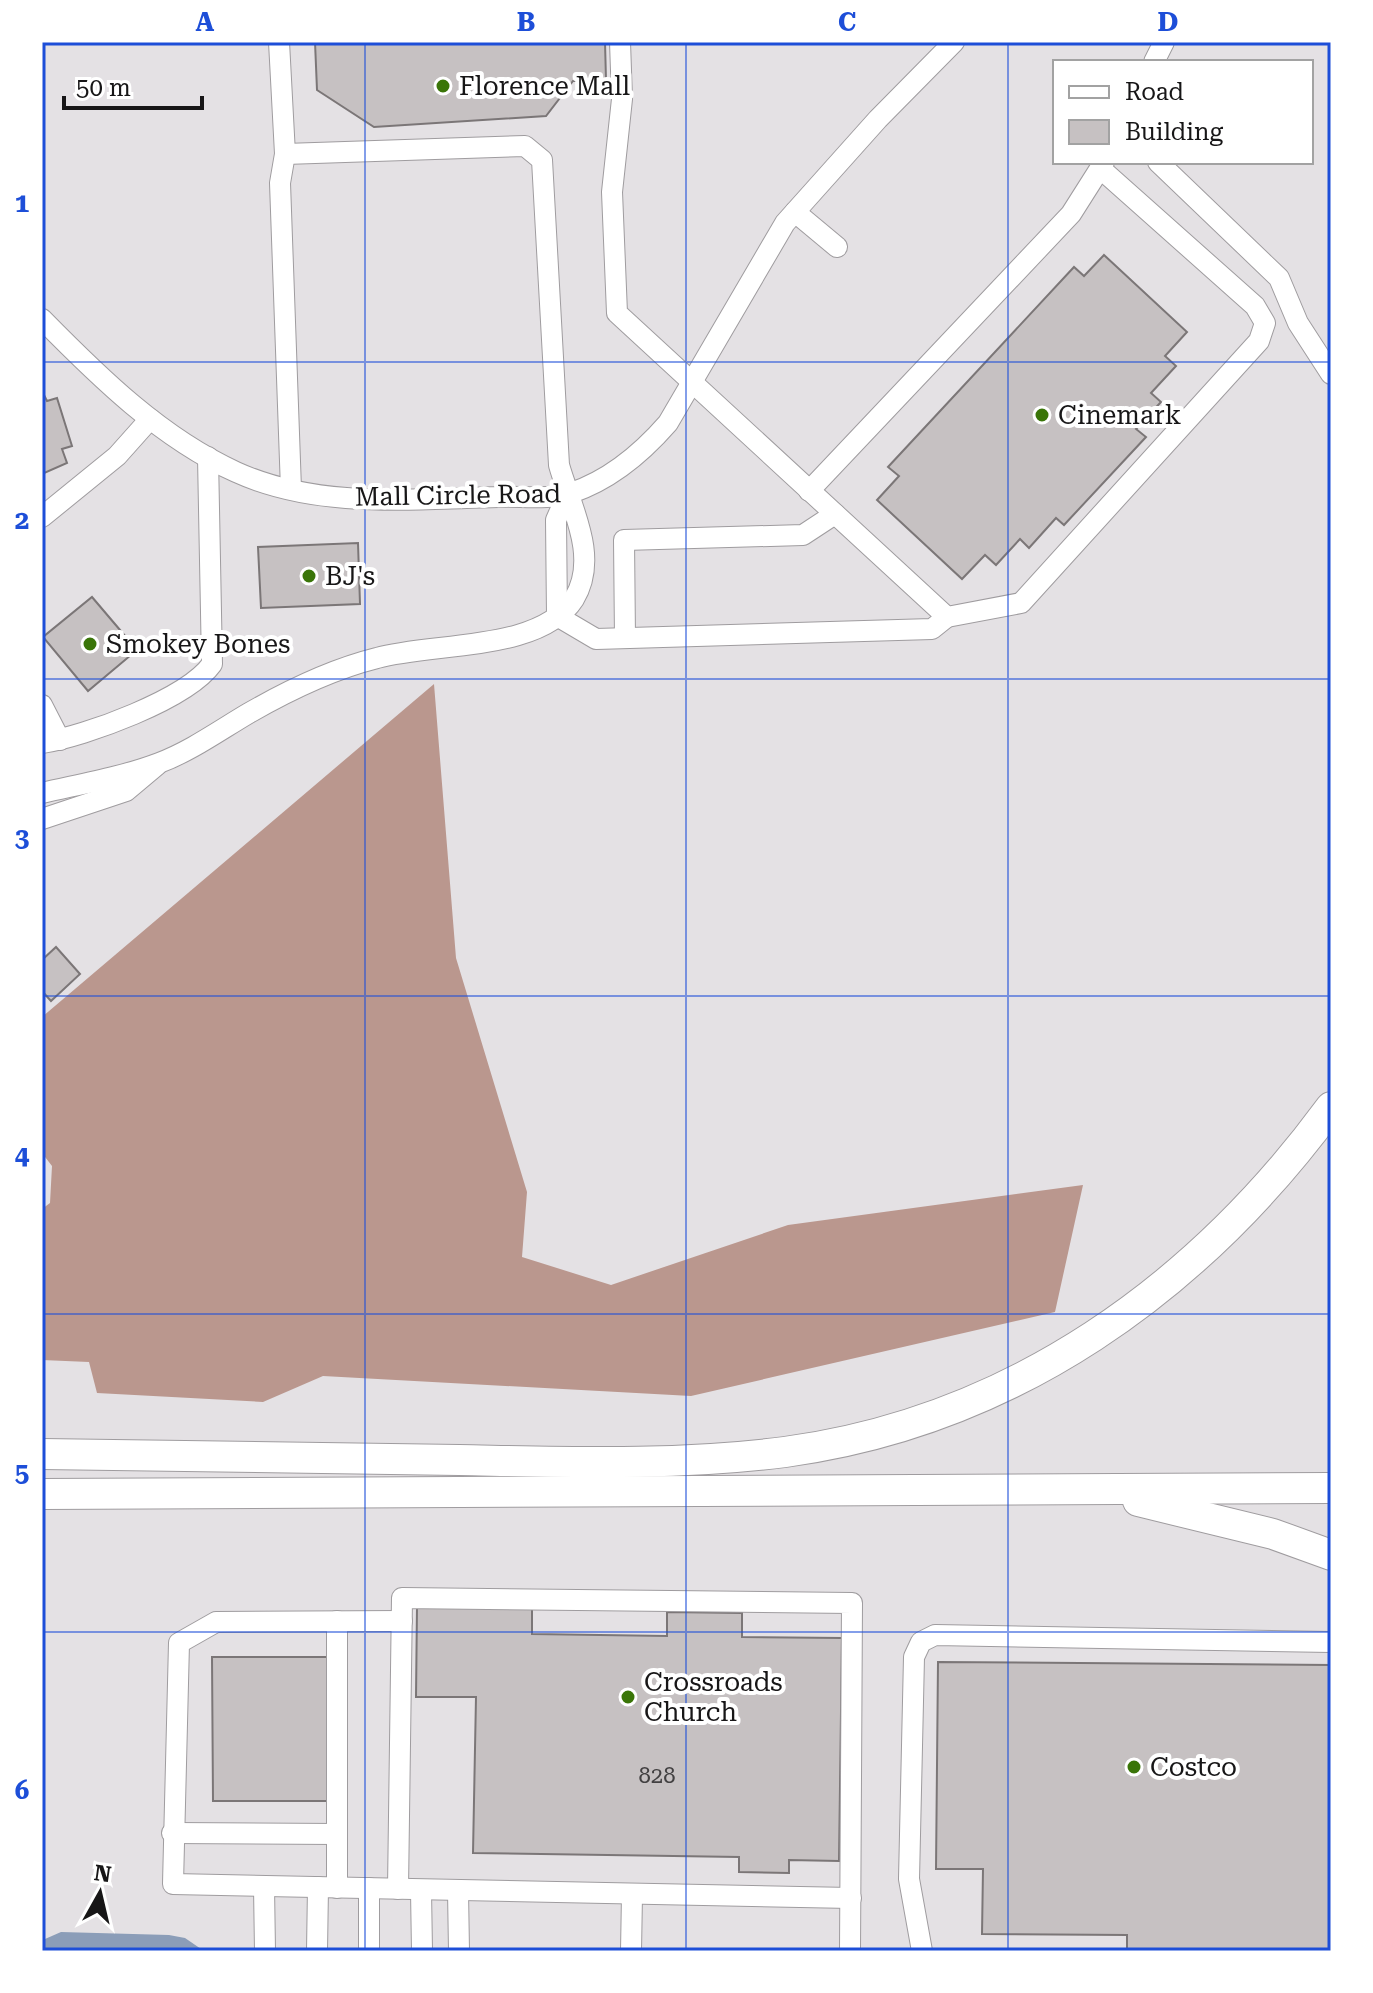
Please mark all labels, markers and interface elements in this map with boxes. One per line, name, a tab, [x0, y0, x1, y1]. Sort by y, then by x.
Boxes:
text: A	[196, 7, 215, 37]
text: B	[517, 7, 535, 37]
text: C	[838, 7, 856, 37]
text: D	[1158, 7, 1178, 37]
scale bar	[64, 60, 202, 110]
legend	[1053, 60, 1313, 164]
place label: Florence Mall	[459, 71, 630, 101]
text: 50 m	[76, 74, 131, 102]
marker: Florence Mall	[434, 77, 452, 95]
text: Road	[1125, 78, 1184, 106]
text: Building	[1125, 118, 1223, 146]
text: 1	[15, 188, 29, 218]
place label: Cinemark	[1058, 400, 1181, 430]
marker: Cinemark	[1033, 406, 1051, 424]
street label: Mall Circle Road	[355, 478, 562, 512]
text: 2	[15, 505, 29, 535]
place label: BJ's	[325, 561, 375, 591]
marker: BJ's	[300, 567, 318, 585]
place label: Smokey Bones	[106, 629, 290, 659]
marker: Smokey Bones	[81, 635, 99, 653]
text: 3	[15, 823, 29, 853]
text: 4	[15, 1140, 30, 1170]
text: 5	[15, 1458, 29, 1488]
place label: Crossroads Church	[644, 1667, 783, 1727]
marker: Crossroads Church	[619, 1688, 637, 1706]
place label: Costco	[1150, 1752, 1237, 1782]
marker: Costco	[1125, 1758, 1143, 1776]
house number: 828	[639, 1763, 675, 1788]
text: 6	[15, 1775, 29, 1805]
north arrow	[60, 1853, 140, 1933]
text: N	[93, 1860, 113, 1887]

